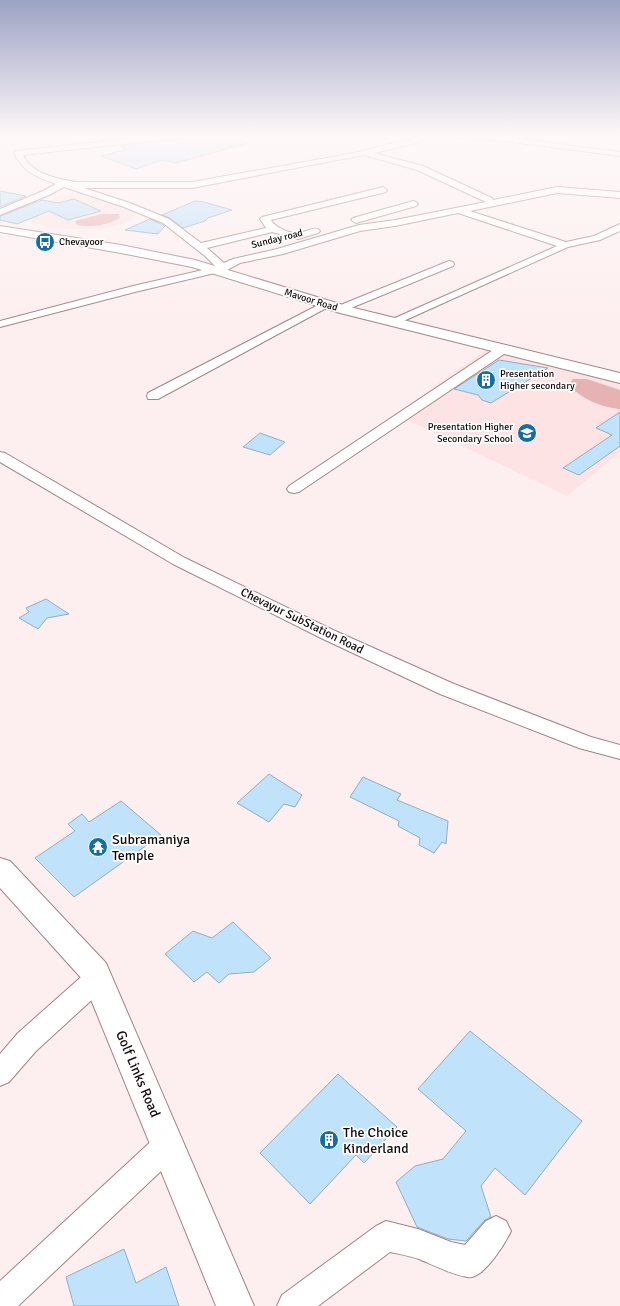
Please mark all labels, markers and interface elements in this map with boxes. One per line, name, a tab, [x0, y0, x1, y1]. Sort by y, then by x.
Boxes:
street label: Sunday road	[250, 227, 304, 251]
bus stop icon: Chevayoor	[34, 231, 56, 253]
place label: Chevayoor	[59, 236, 104, 248]
street label: Mavoor Road	[283, 286, 339, 314]
place label: Presentation Higher secondary	[500, 368, 575, 392]
building icon: Presentation Higher secondary	[475, 369, 497, 391]
place label: Presentation Higher Secondary School	[428, 421, 513, 445]
school or university icon: Presentation Higher Secondary School	[516, 422, 538, 444]
street label: Chevayur SubStation Road	[238, 585, 366, 657]
place label: Subramaniya Temple	[112, 831, 190, 864]
temple icon: Subramaniya Temple	[87, 836, 109, 858]
street label: Golf Links Road	[112, 1028, 164, 1120]
place label: The Choice Kinderland	[343, 1124, 409, 1157]
building icon: The Choice Kinderland	[318, 1129, 340, 1151]

